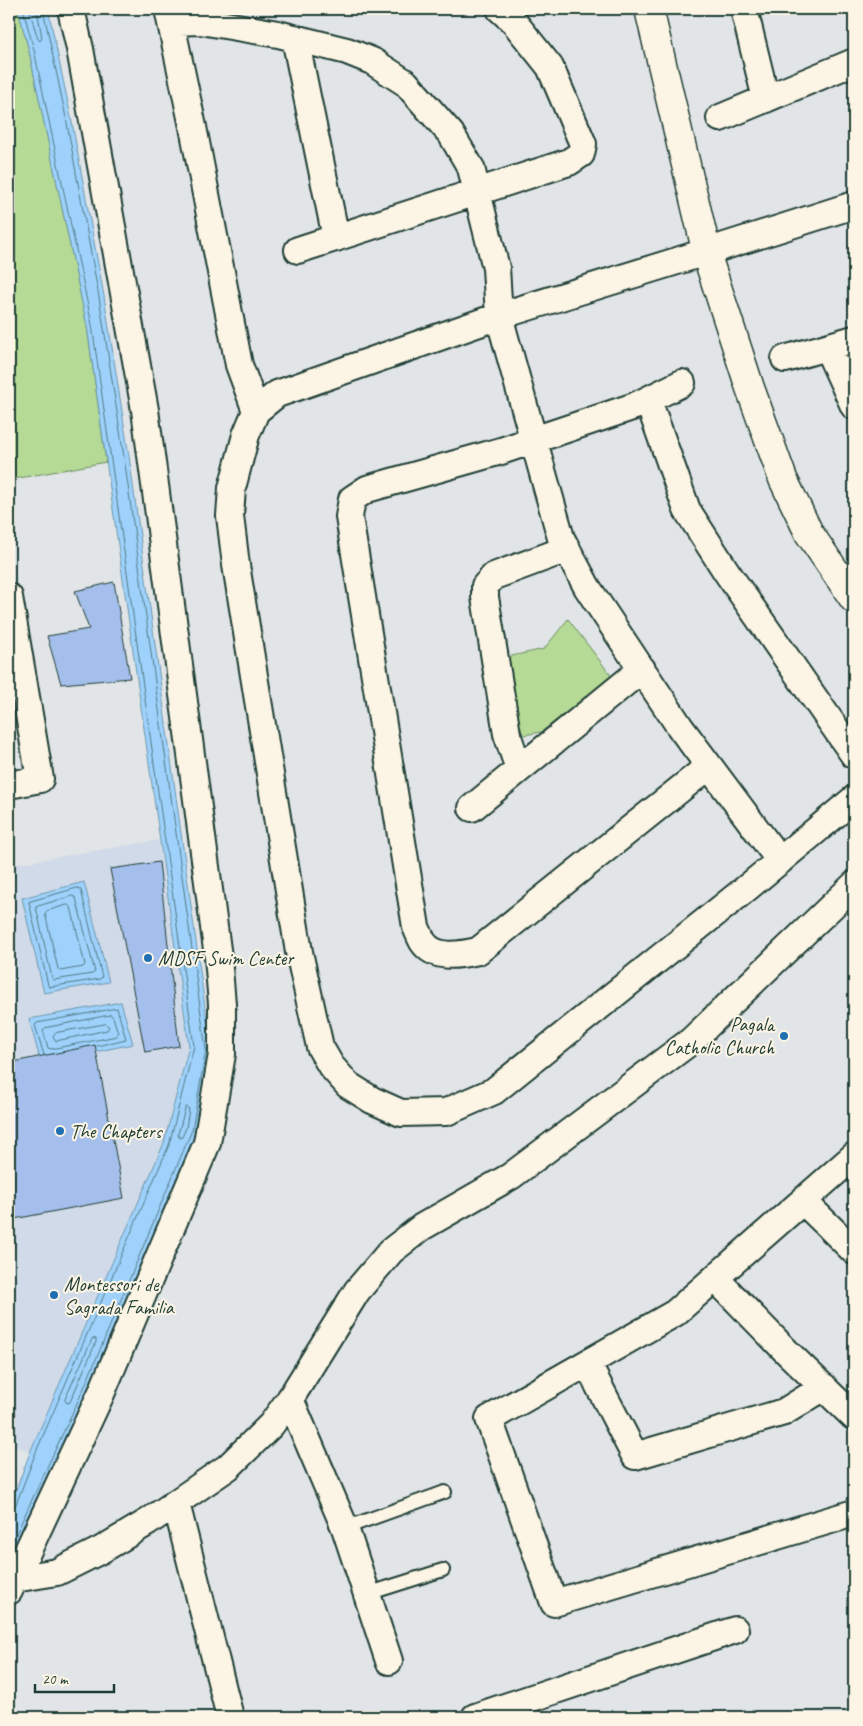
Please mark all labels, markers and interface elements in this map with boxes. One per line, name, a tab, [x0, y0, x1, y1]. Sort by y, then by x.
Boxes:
place label: MDSF Swim Center	[158, 946, 295, 971]
marker: MDSF Swim Center	[142, 952, 154, 964]
place label: Pagala Catholic Church	[665, 1012, 776, 1060]
marker: Pagala Catholic Church	[778, 1030, 790, 1042]
place label: The Chapters	[70, 1119, 164, 1144]
marker: The Chapters	[54, 1125, 66, 1137]
place label: Montessori de Sagrada Familia	[64, 1272, 175, 1320]
marker: Montessori de Sagrada Familia	[48, 1289, 60, 1301]
scale bar	[35, 1661, 114, 1693]
text: 20 m	[42, 1670, 69, 1689]

